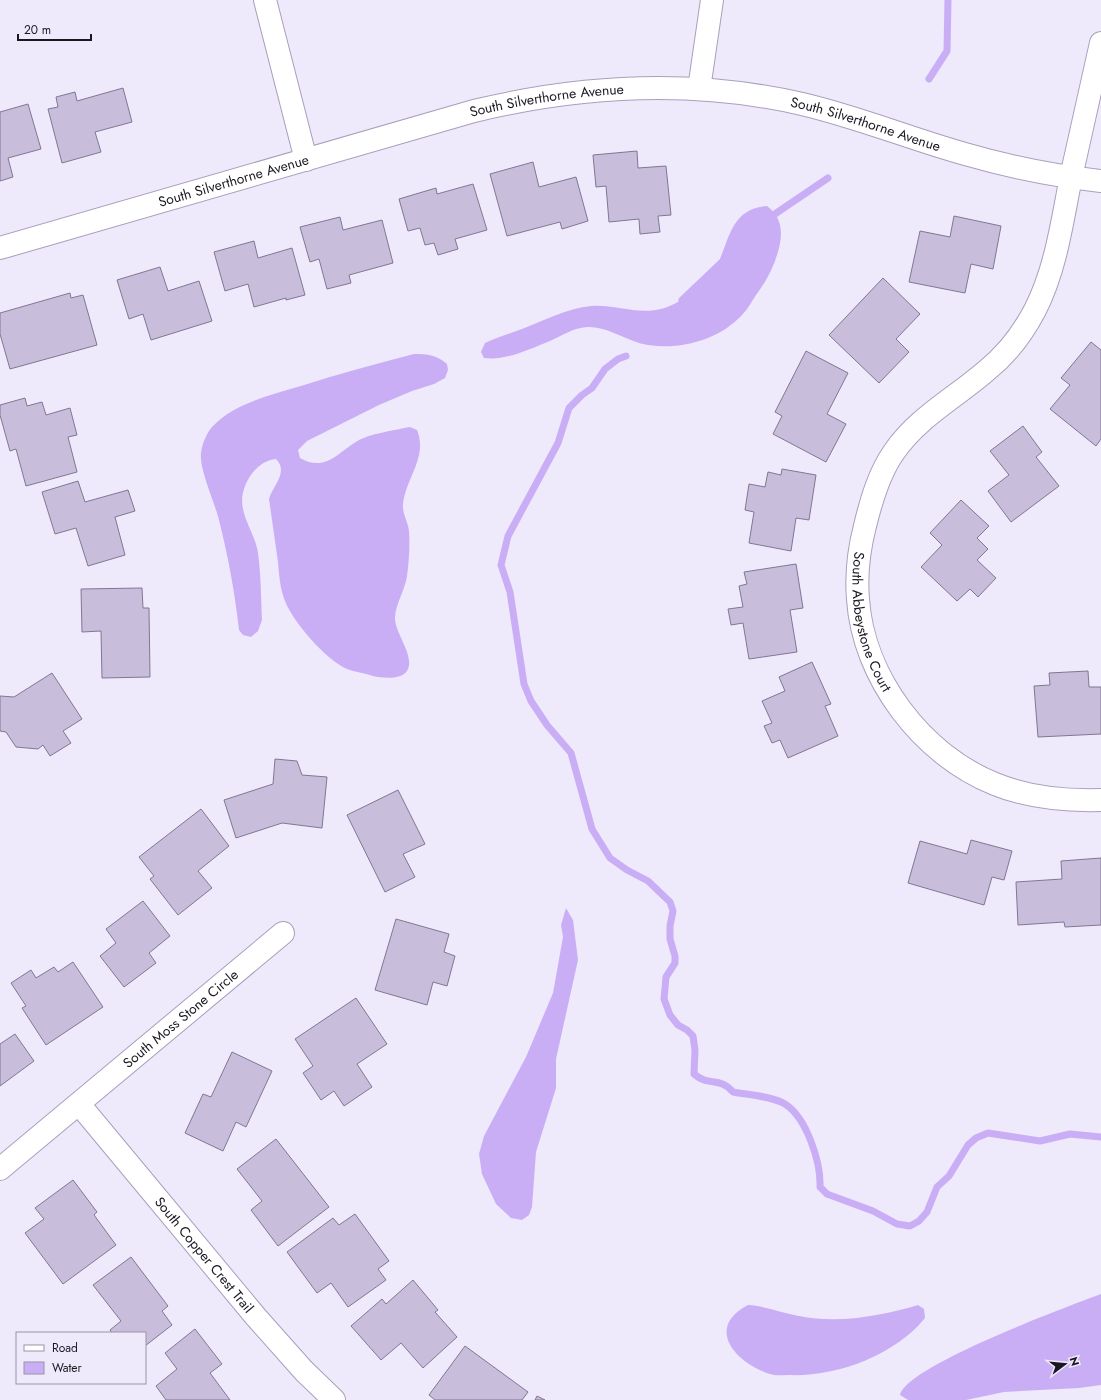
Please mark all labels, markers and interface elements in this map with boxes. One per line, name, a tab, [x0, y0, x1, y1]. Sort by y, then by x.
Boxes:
scale bar	[18, 16, 91, 42]
text: 20 m	[24, 21, 51, 39]
street label: South Silverthorne Avenue	[467, 79, 624, 122]
street label: South Silverthorne Avenue	[789, 92, 943, 156]
street label: South Silverthorne Avenue	[156, 149, 311, 212]
street label: South Abbeystone Court	[847, 551, 897, 696]
street label: South Moss Stone Circle	[119, 964, 242, 1072]
street label: South Copper Crest Trail	[150, 1192, 258, 1317]
legend	[16, 1332, 146, 1384]
text: Road	[52, 1339, 78, 1357]
north arrow	[1045, 1344, 1085, 1384]
text: N	[1066, 1355, 1084, 1368]
text: Water	[52, 1359, 83, 1377]

